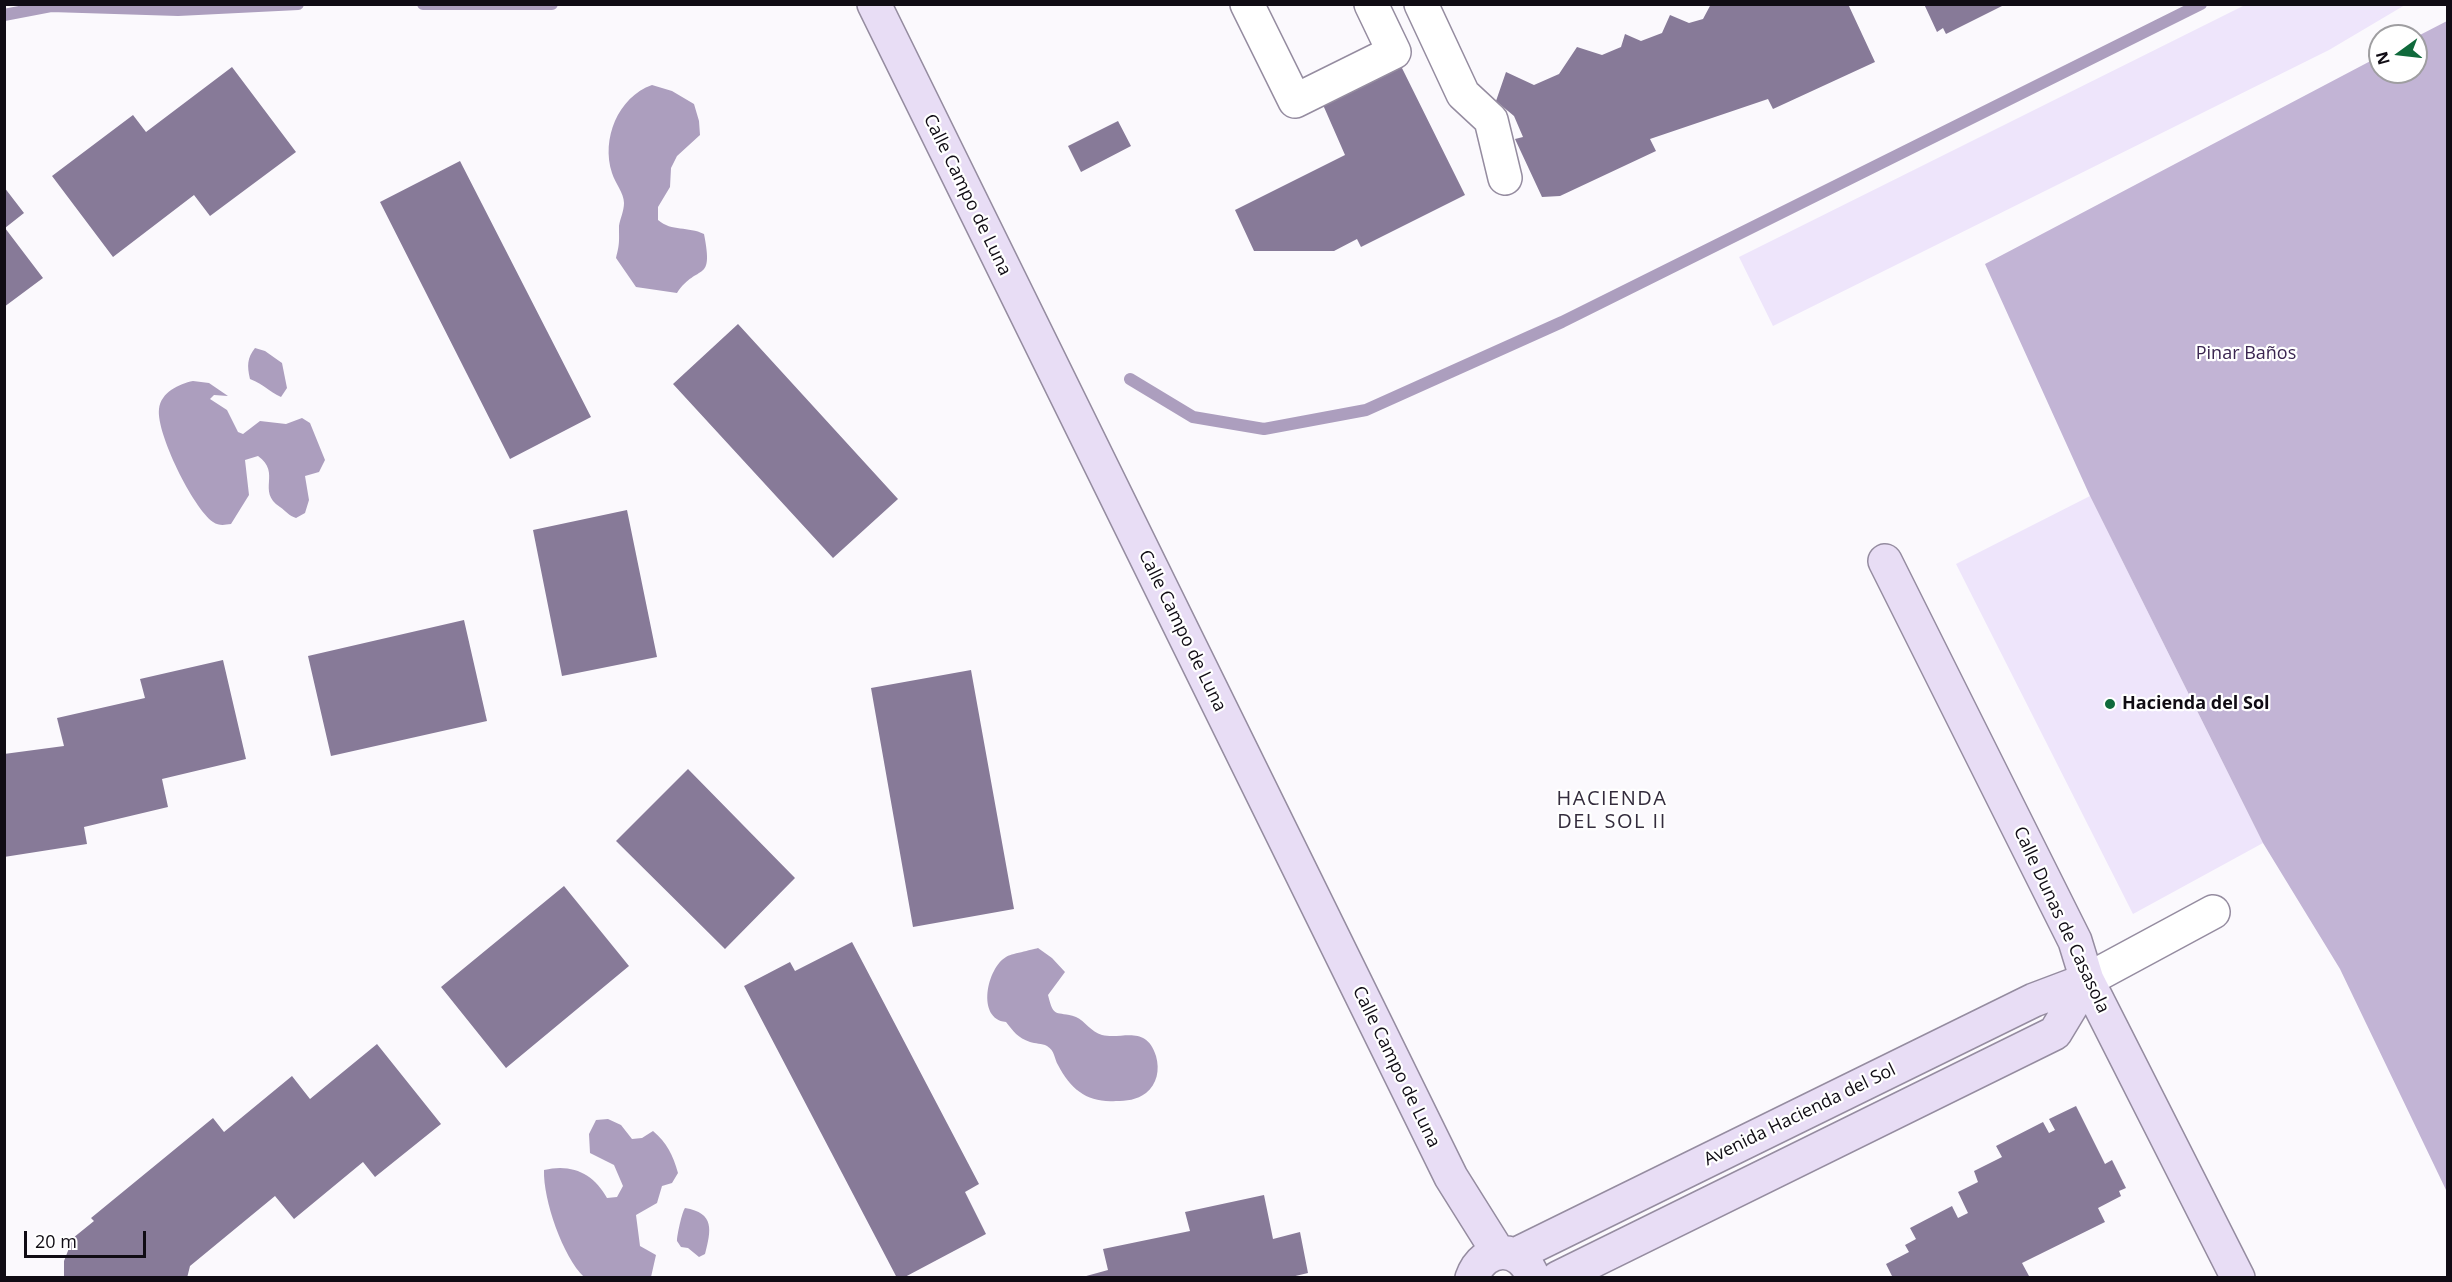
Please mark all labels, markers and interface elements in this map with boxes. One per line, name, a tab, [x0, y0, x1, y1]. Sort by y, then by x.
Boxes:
north arrow	[2368, 24, 2428, 84]
text: N	[2370, 49, 2395, 67]
street label: Calle Campo de Luna	[918, 111, 1016, 279]
park label: Pinar Baños	[2196, 343, 2296, 365]
street label: Calle Campo de Luna	[1133, 547, 1231, 715]
place label: Hacienda del Sol	[2122, 693, 2270, 715]
marker: Hacienda del Sol	[2103, 697, 2117, 711]
district label: HACIENDA DEL SOL II	[1557, 787, 1667, 834]
street label: Calle Dunas de Casasola	[2008, 823, 2114, 1017]
street label: Calle Campo de Luna	[1347, 983, 1445, 1151]
street label: Avenida Hacienda del Sol	[1701, 1059, 1899, 1171]
scale bar	[27, 1219, 148, 1257]
text: 20 m	[35, 1229, 77, 1253]

